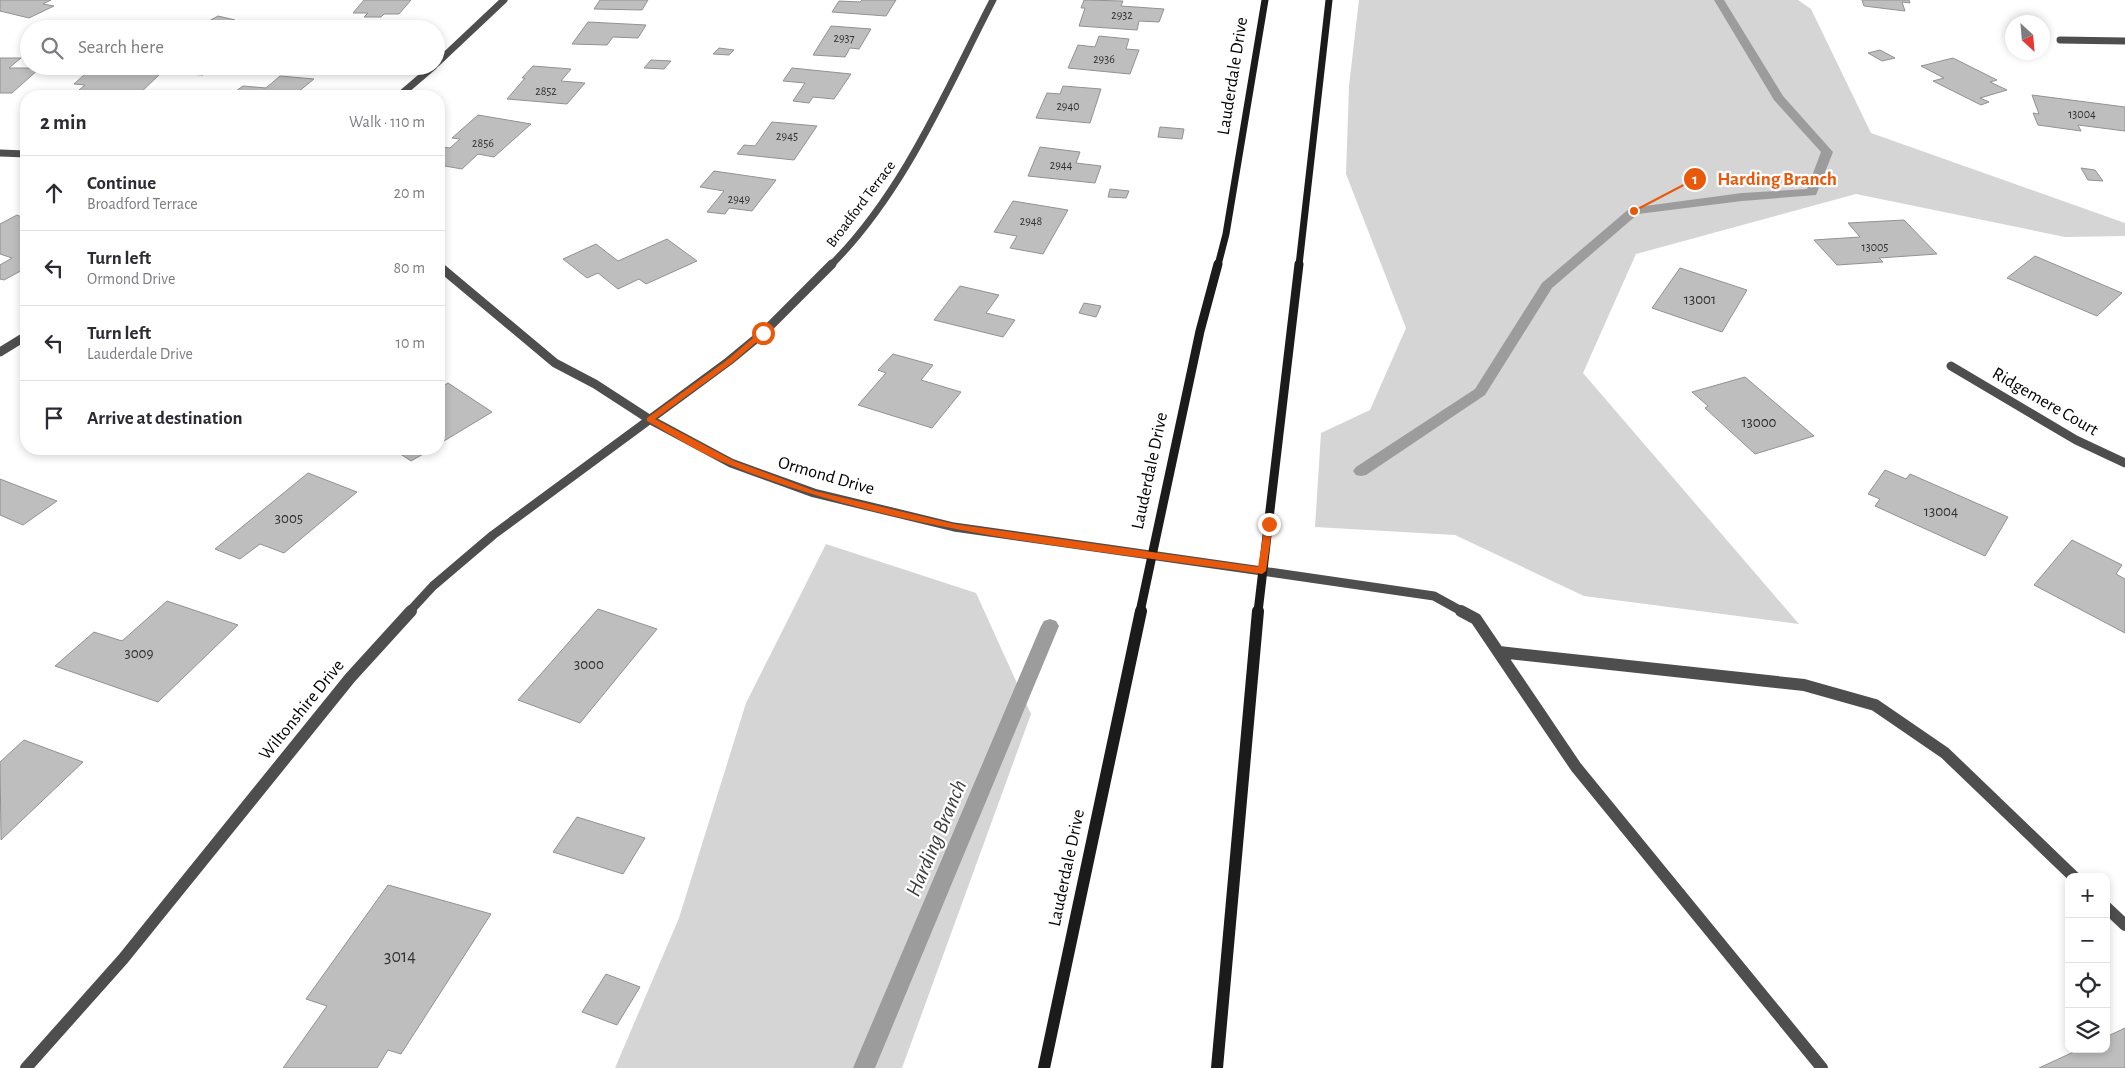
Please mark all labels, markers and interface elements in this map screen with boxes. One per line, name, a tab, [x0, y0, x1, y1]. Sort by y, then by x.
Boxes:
house number: 2932	[1111, 9, 1133, 21]
north arrow	[2005, 15, 2050, 60]
street label: Lauderdale Drive	[1215, 16, 1251, 136]
search box	[20, 20, 445, 75]
house number: 2937	[833, 32, 855, 44]
icon: search	[38, 34, 66, 62]
text: Search here	[78, 38, 164, 57]
house number: 2936	[1093, 53, 1115, 65]
house number: 2852	[535, 85, 557, 97]
house number: 2940	[1056, 100, 1080, 112]
house number: 13004	[2068, 108, 2096, 120]
text: 2 min	[40, 112, 87, 133]
text: Walk · 110 m	[349, 114, 425, 130]
house number: 2945	[776, 130, 798, 142]
house number: 2856	[472, 137, 494, 149]
street label: Broadford Terrace	[824, 158, 898, 250]
house number: 2944	[1050, 159, 1073, 171]
callout: Harding Branch	[1682, 162, 1847, 196]
text: Harding Branch	[1717, 170, 1837, 189]
text: 1	[1692, 172, 1698, 187]
text: Continue	[87, 174, 156, 193]
icon: ahead	[40, 179, 68, 207]
text: 20 m	[394, 185, 425, 201]
house number: 2949	[728, 193, 751, 205]
text: Broadford Terrace	[87, 196, 198, 212]
house number: 2948	[1020, 215, 1043, 227]
house number: 13005	[1862, 241, 1888, 253]
text: Turn left	[87, 249, 151, 268]
icon: left	[40, 254, 68, 282]
text: 80 m	[394, 260, 425, 276]
text: Ormond Drive	[87, 271, 175, 287]
house number: 13001	[1684, 292, 1716, 307]
route start	[752, 322, 775, 345]
text: Turn left	[87, 324, 151, 343]
icon: left	[40, 329, 68, 357]
text: 10 m	[396, 335, 425, 351]
text: Lauderdale Drive	[87, 346, 193, 362]
street label: Ridgemere Court	[1989, 364, 2101, 440]
icon: arrive	[40, 404, 68, 432]
text: Arrive at destination	[87, 409, 243, 428]
street label: Lauderdale Drive	[1129, 411, 1171, 531]
house number: 13000	[1741, 415, 1777, 430]
street label: Ormond Drive	[776, 454, 876, 498]
house number: 13004	[1924, 504, 1958, 519]
house number: 3005	[275, 511, 303, 526]
route end	[1258, 513, 1281, 536]
house number: 3009	[124, 646, 154, 661]
street label: Wiltonshire Drive	[256, 656, 348, 764]
house number: 3000	[574, 657, 604, 672]
water label: Harding Branch	[902, 777, 970, 899]
street label: Lauderdale Drive	[1046, 808, 1088, 928]
map controls	[2065, 873, 2110, 1053]
button: +	[2065, 873, 2110, 918]
button: −	[2065, 918, 2110, 963]
house number: 3014	[384, 948, 416, 966]
button: locate	[2065, 963, 2110, 1008]
button: layers	[2065, 1008, 2110, 1053]

